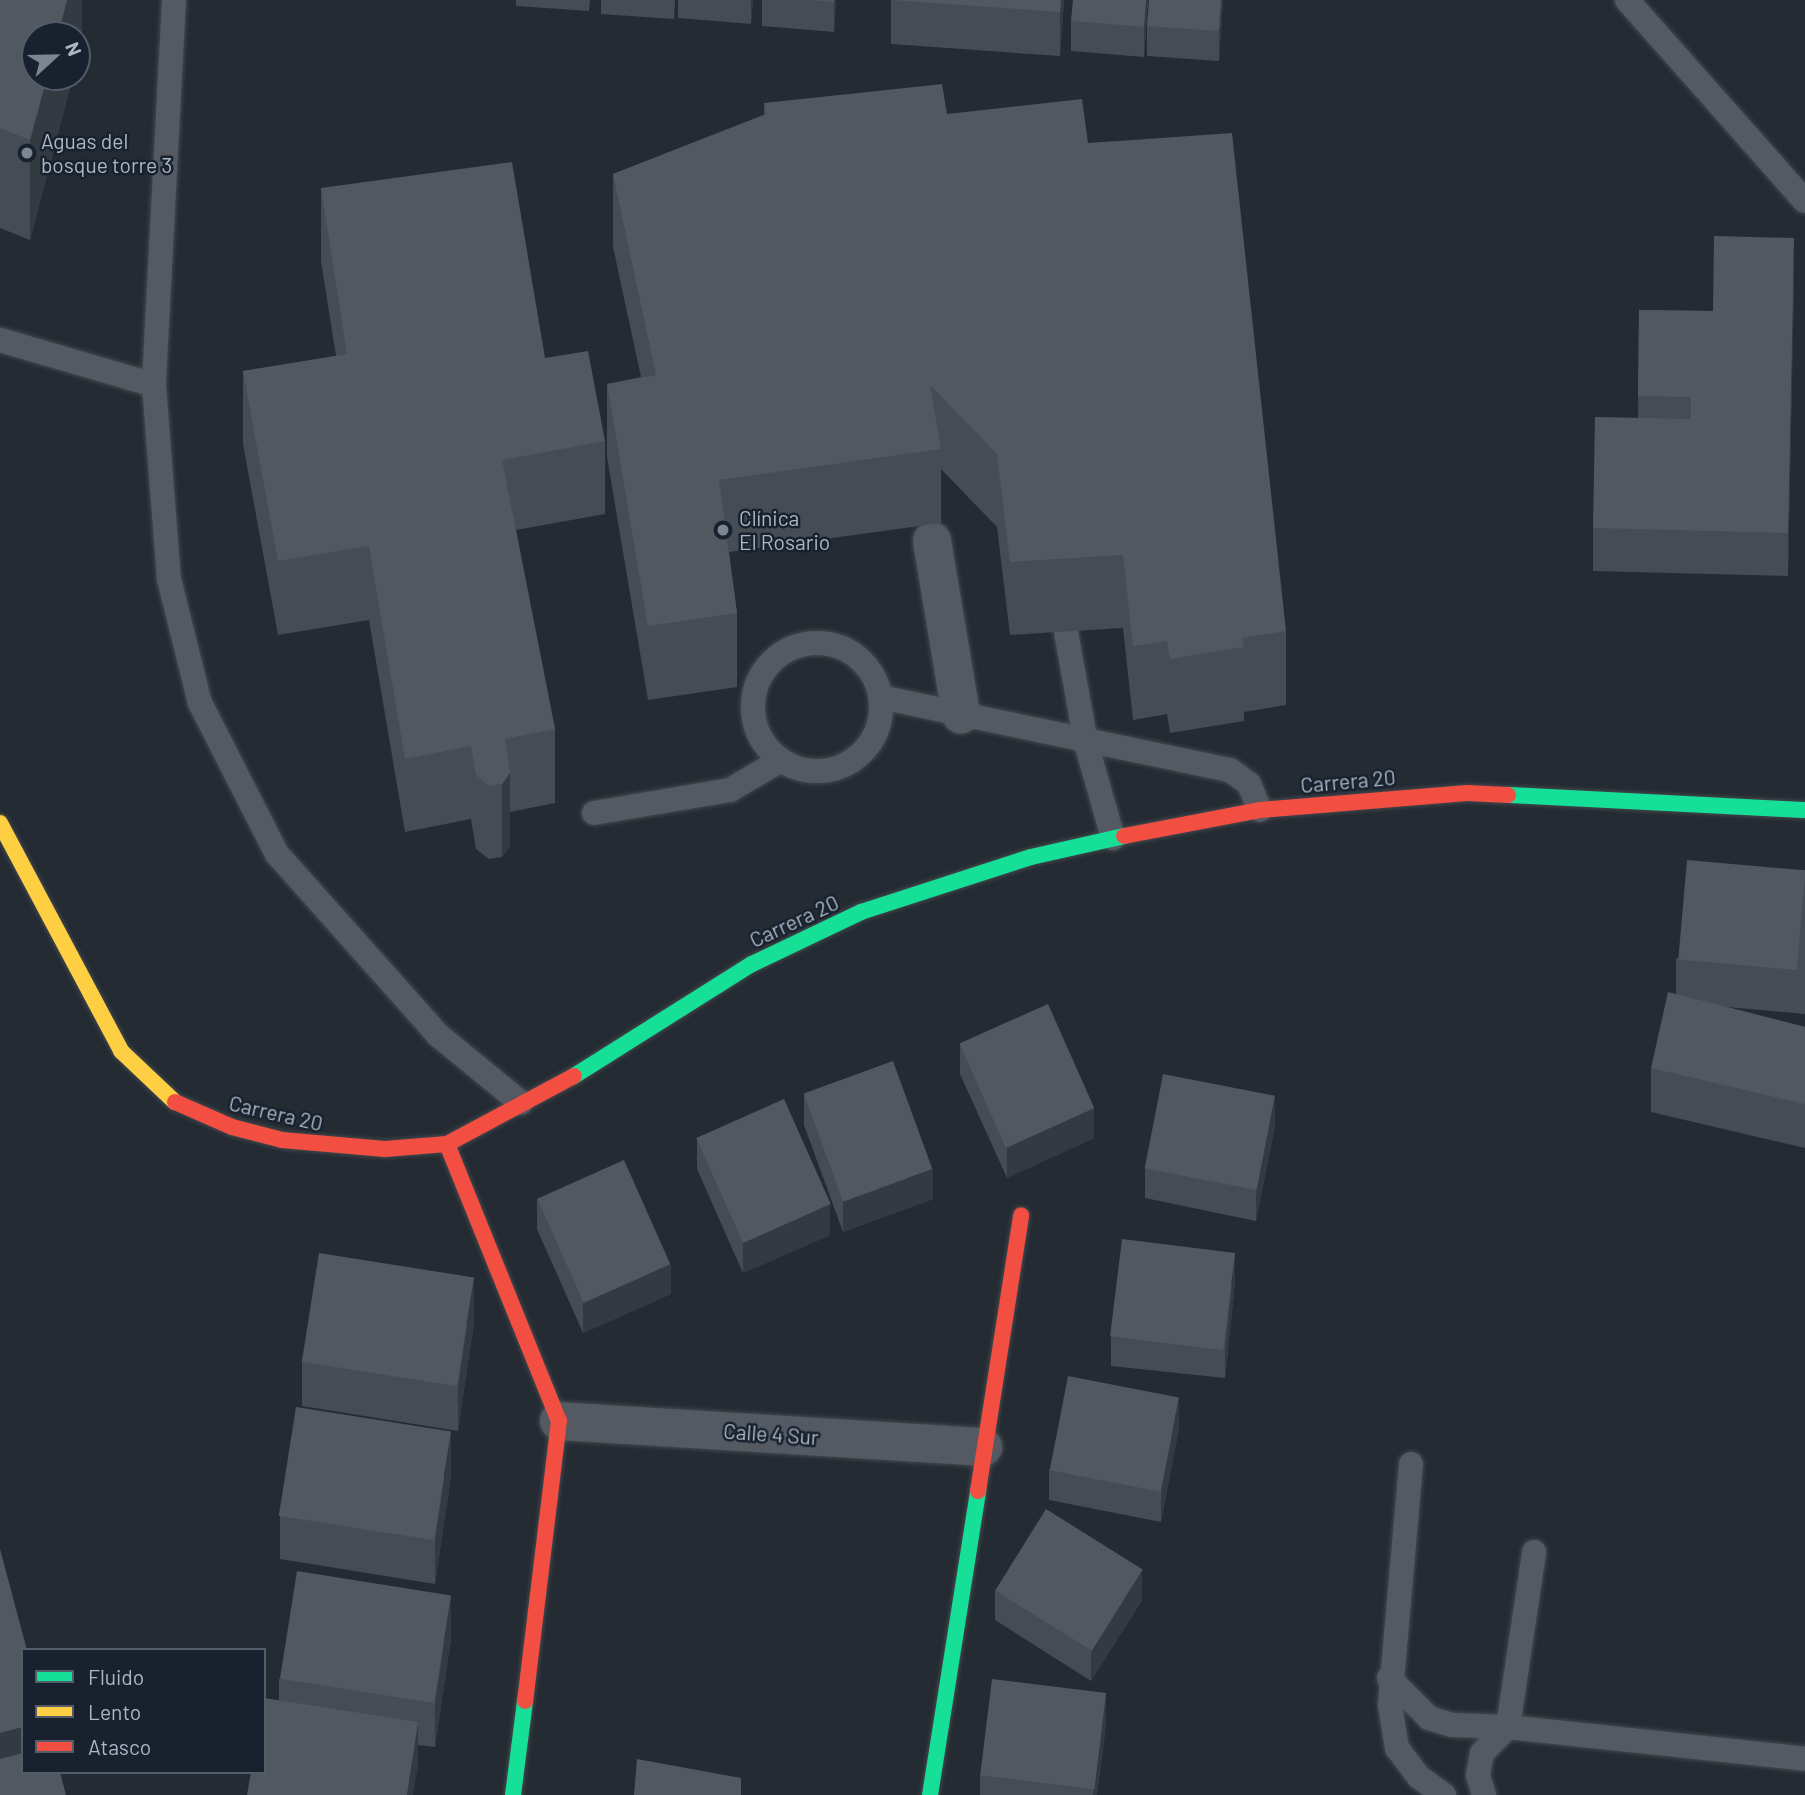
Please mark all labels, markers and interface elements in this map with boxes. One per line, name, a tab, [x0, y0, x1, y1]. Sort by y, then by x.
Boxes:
north arrow	[21, 21, 91, 91]
text: N	[61, 39, 87, 59]
place label: Aguas del bosque torre 3	[41, 128, 172, 178]
marker: Aguas del bosque torre 3	[19, 145, 35, 161]
place label: Clínica El Rosario	[739, 505, 830, 555]
marker: Clínica El Rosario	[713, 520, 733, 540]
street label: Carrera 20	[1299, 764, 1397, 798]
street label: Carrera 20	[745, 889, 843, 953]
street label: Carrera 20	[227, 1090, 325, 1136]
street label: Calle 4 Sur	[723, 1418, 819, 1450]
legend	[21, 1648, 266, 1774]
text: Fluido	[88, 1664, 144, 1689]
text: Lento	[88, 1699, 141, 1724]
text: Atasco	[88, 1734, 151, 1759]

